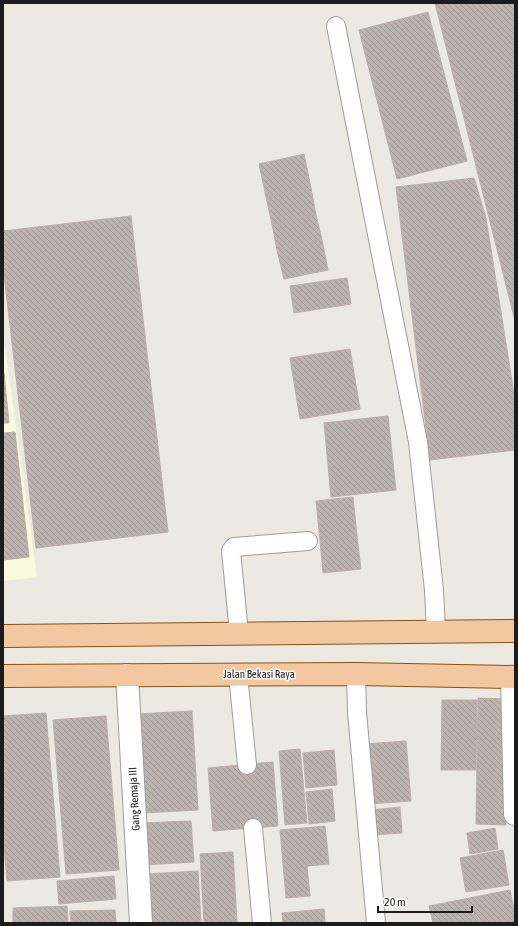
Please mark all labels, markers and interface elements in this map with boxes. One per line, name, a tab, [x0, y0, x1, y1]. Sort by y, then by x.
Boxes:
street label: Jalan Bekasi Raya	[223, 668, 295, 680]
street label: Gang Remaja III	[126, 767, 142, 831]
scale bar	[378, 888, 472, 914]
text: 20 m	[384, 895, 406, 909]

